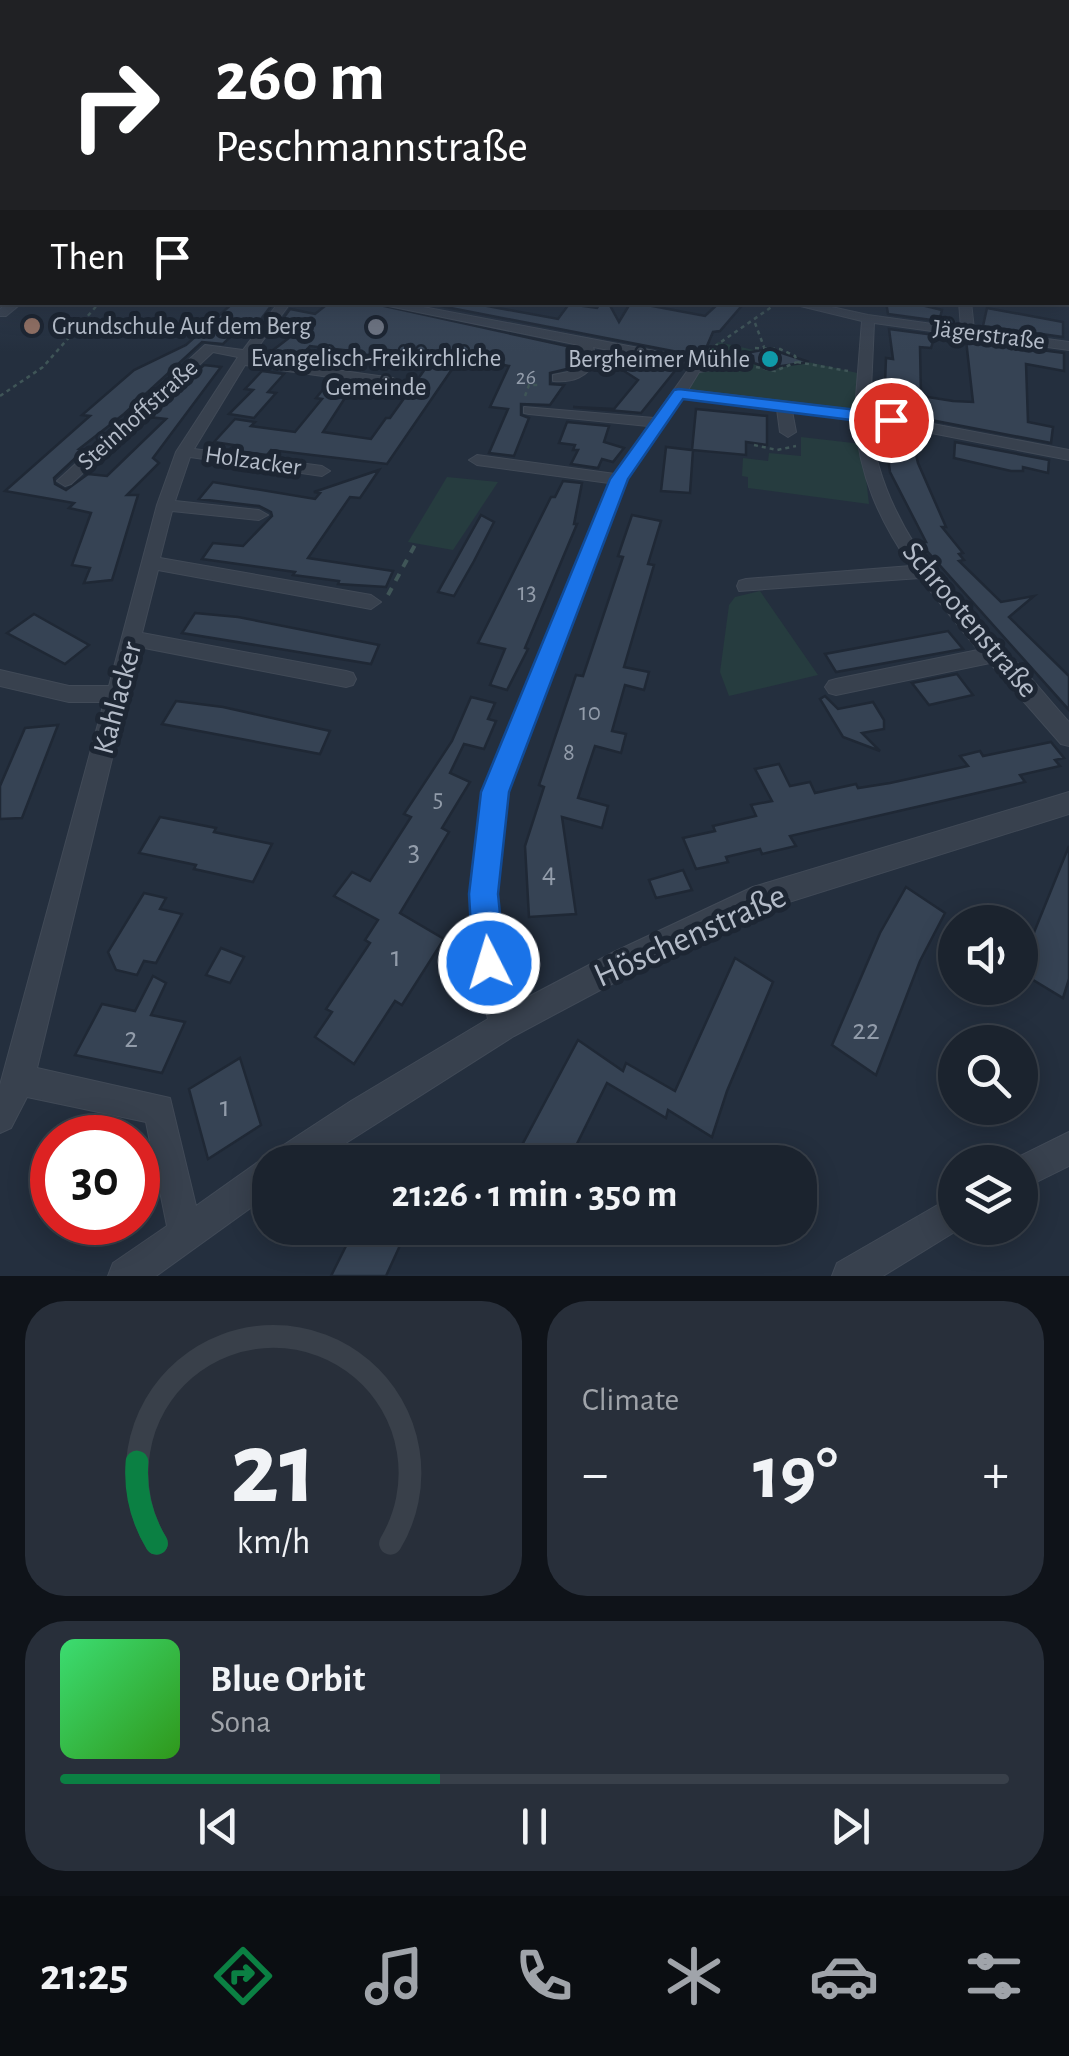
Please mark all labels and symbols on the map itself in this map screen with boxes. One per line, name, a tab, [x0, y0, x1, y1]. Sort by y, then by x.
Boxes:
place label: Grundschule Auf dem Berg	[52, 314, 312, 339]
marker: Grundschule Auf dem Berg	[21, 315, 43, 337]
marker: Evangelisch-Freikirchliche Gemeinde	[365, 316, 387, 338]
street label: Jägerstraße	[932, 316, 1046, 354]
place label: Evangelisch-Freikirchliche Gemeinde	[251, 346, 501, 400]
place label: Bergheimer Mühle	[568, 347, 750, 372]
marker: Bergheimer Mühle	[759, 348, 781, 370]
street label: Steinhoffstraße	[73, 355, 203, 475]
house number: 26	[516, 366, 536, 388]
pin	[849, 378, 934, 463]
street label: Holzacker	[203, 442, 303, 480]
street label: Schrootenstraße	[897, 537, 1043, 703]
house number: 13	[518, 580, 536, 605]
street label: Kahlacker	[89, 638, 147, 757]
house number: 10	[579, 700, 601, 725]
house number: 8	[563, 740, 575, 765]
house number: 5	[433, 786, 443, 811]
house number: 3	[408, 836, 420, 866]
house number: 4	[542, 858, 556, 888]
street label: Höschenstraße	[589, 878, 791, 994]
position arrow	[437, 911, 541, 1015]
house number: 1	[391, 942, 401, 972]
house number: 22	[852, 1015, 880, 1045]
house number: 2	[124, 1023, 138, 1053]
house number: 1	[220, 1092, 230, 1122]
speed limit sign: 30	[30, 1115, 160, 1245]

